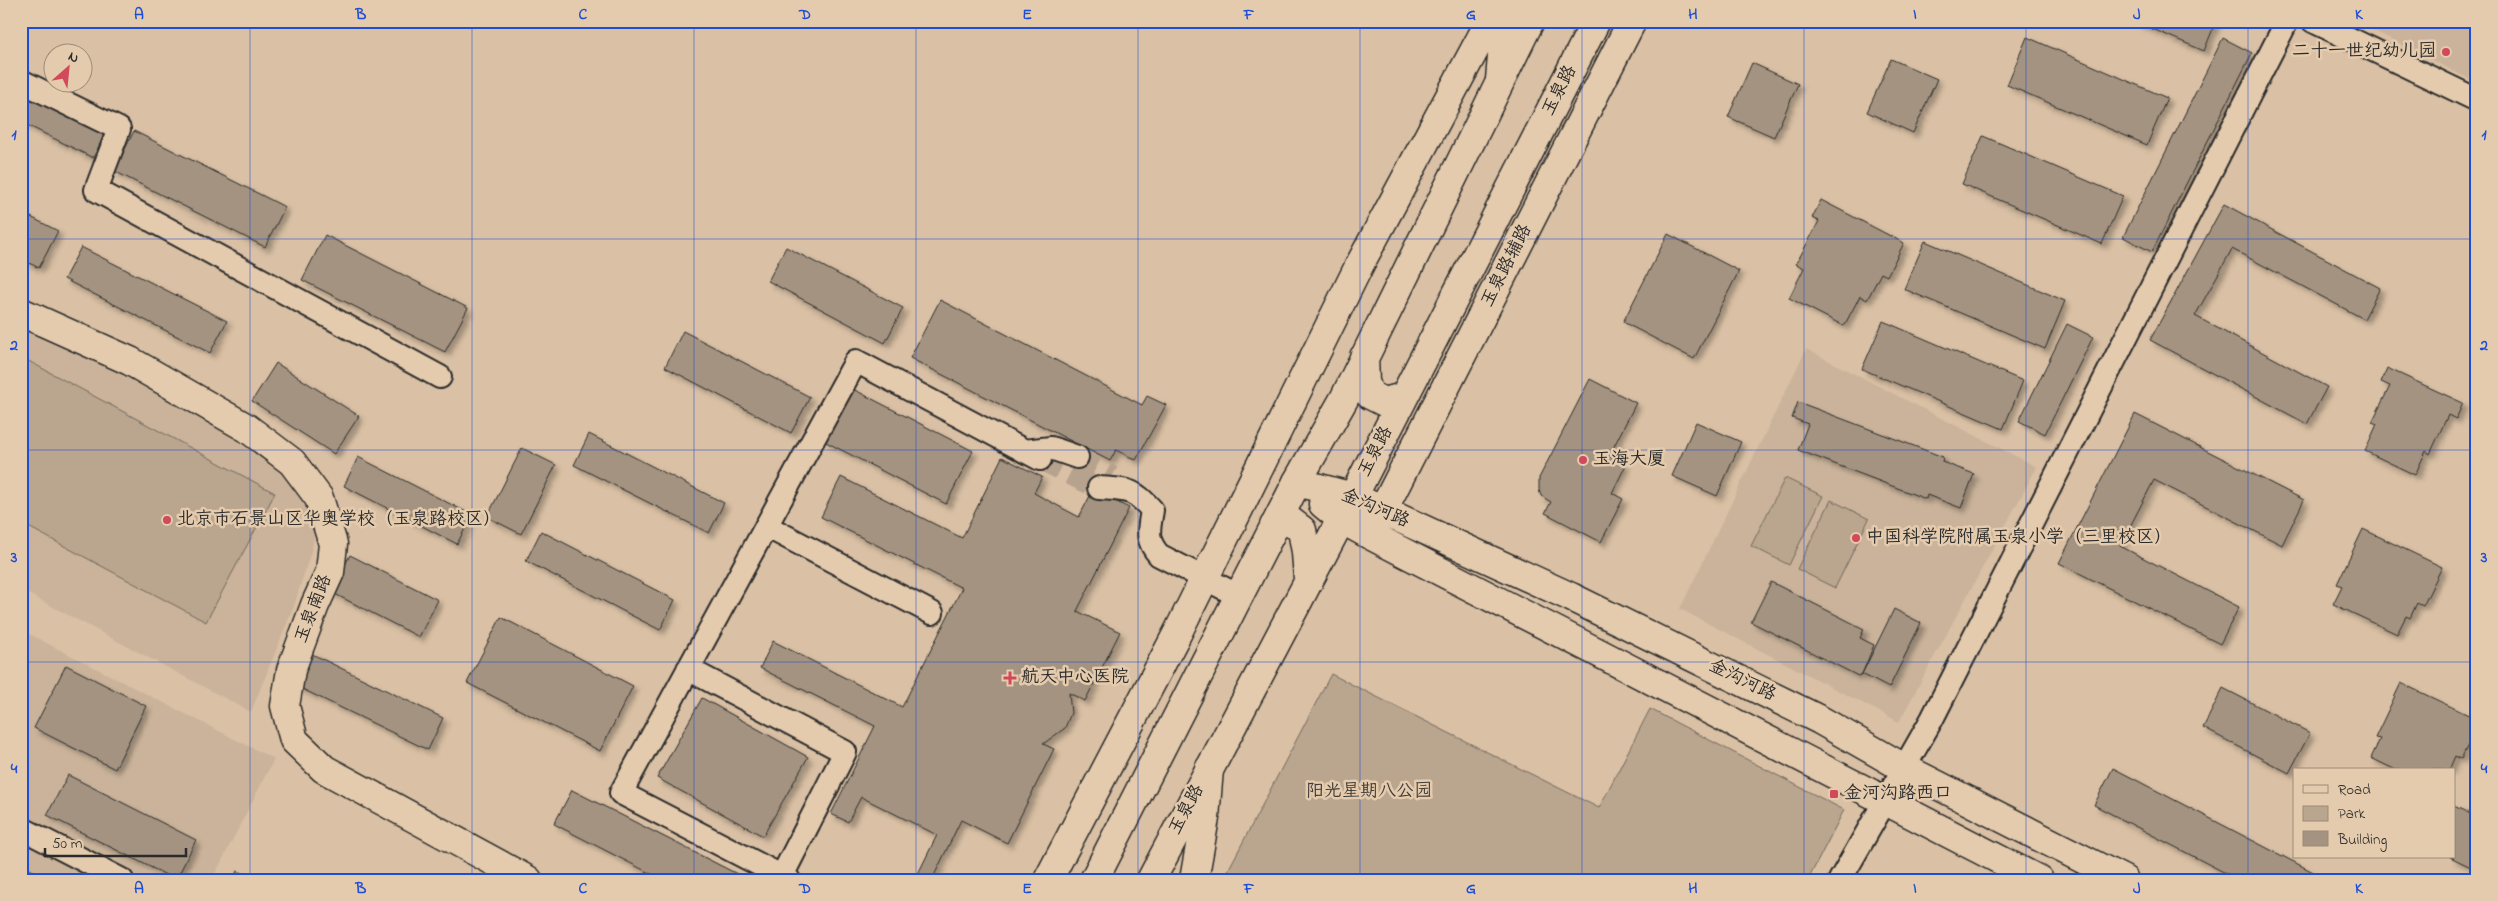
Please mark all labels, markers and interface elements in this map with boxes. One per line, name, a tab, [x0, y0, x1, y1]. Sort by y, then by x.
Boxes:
text: A	[134, 3, 144, 27]
text: B	[355, 3, 367, 27]
text: C	[579, 3, 588, 27]
text: D	[798, 3, 811, 27]
text: E	[1022, 3, 1032, 27]
text: F	[1243, 3, 1255, 27]
text: G	[1466, 3, 1476, 27]
text: H	[1688, 3, 1698, 27]
text: I	[1913, 3, 1917, 27]
text: J	[2133, 3, 2141, 27]
text: K	[2355, 3, 2364, 27]
place label: 二十一世纪幼儿园	[2292, 39, 2436, 65]
north arrow	[42, 42, 92, 92]
text: N	[64, 46, 82, 69]
marker: 二十一世纪幼儿园	[2440, 46, 2452, 58]
street label: 玉泉路	[1536, 61, 1584, 121]
text: 1	[11, 123, 17, 147]
text: 1	[2481, 123, 2487, 147]
street label: 玉泉路辅路	[1475, 220, 1539, 312]
text: 2	[9, 334, 18, 358]
text: 2	[2479, 334, 2488, 358]
street label: 玉泉路	[1352, 422, 1400, 482]
place label: 玉海大厦	[1593, 447, 1665, 473]
marker: 玉海大厦	[1577, 454, 1589, 466]
street label: 金沟河路	[1337, 483, 1413, 535]
place label: 北京市石景山区华奥学校（玉泉路校区）	[177, 507, 501, 533]
marker: 北京市石景山区华奥学校（玉泉路校区）	[161, 514, 173, 526]
place label: 中国科学院附属玉泉小学（三里校区）	[1866, 525, 2172, 551]
marker: 中国科学院附属玉泉小学（三里校区）	[1850, 532, 1862, 544]
text: 3	[10, 546, 18, 570]
text: 3	[2480, 546, 2488, 570]
street label: 玉泉南路	[289, 571, 339, 647]
street label: 金沟河路	[1704, 654, 1780, 708]
place label: 航天中心医院	[1021, 665, 1129, 691]
marker: 航天中心医院	[1003, 671, 1017, 685]
text: 4	[10, 757, 18, 781]
text: 4	[2480, 757, 2488, 781]
legend	[2293, 768, 2456, 858]
park label: 阳光星期八公园	[1306, 779, 1432, 805]
text: Road	[2338, 779, 2371, 801]
street label: 玉泉路	[1163, 780, 1211, 840]
place label: 金河沟路西口	[1844, 781, 1952, 807]
marker: 金河沟路西口	[1828, 788, 1840, 800]
text: Park	[2338, 803, 2366, 825]
scale bar	[45, 826, 186, 858]
text: Building	[2337, 829, 2387, 852]
text: 50 m	[52, 833, 83, 855]
text: A	[134, 877, 144, 901]
text: B	[355, 877, 367, 901]
text: C	[579, 877, 588, 901]
text: D	[798, 877, 811, 901]
text: E	[1022, 877, 1032, 901]
text: F	[1243, 877, 1255, 901]
text: G	[1466, 877, 1476, 901]
text: H	[1688, 877, 1698, 901]
text: I	[1913, 877, 1917, 901]
text: J	[2133, 877, 2141, 901]
text: K	[2355, 877, 2364, 901]

